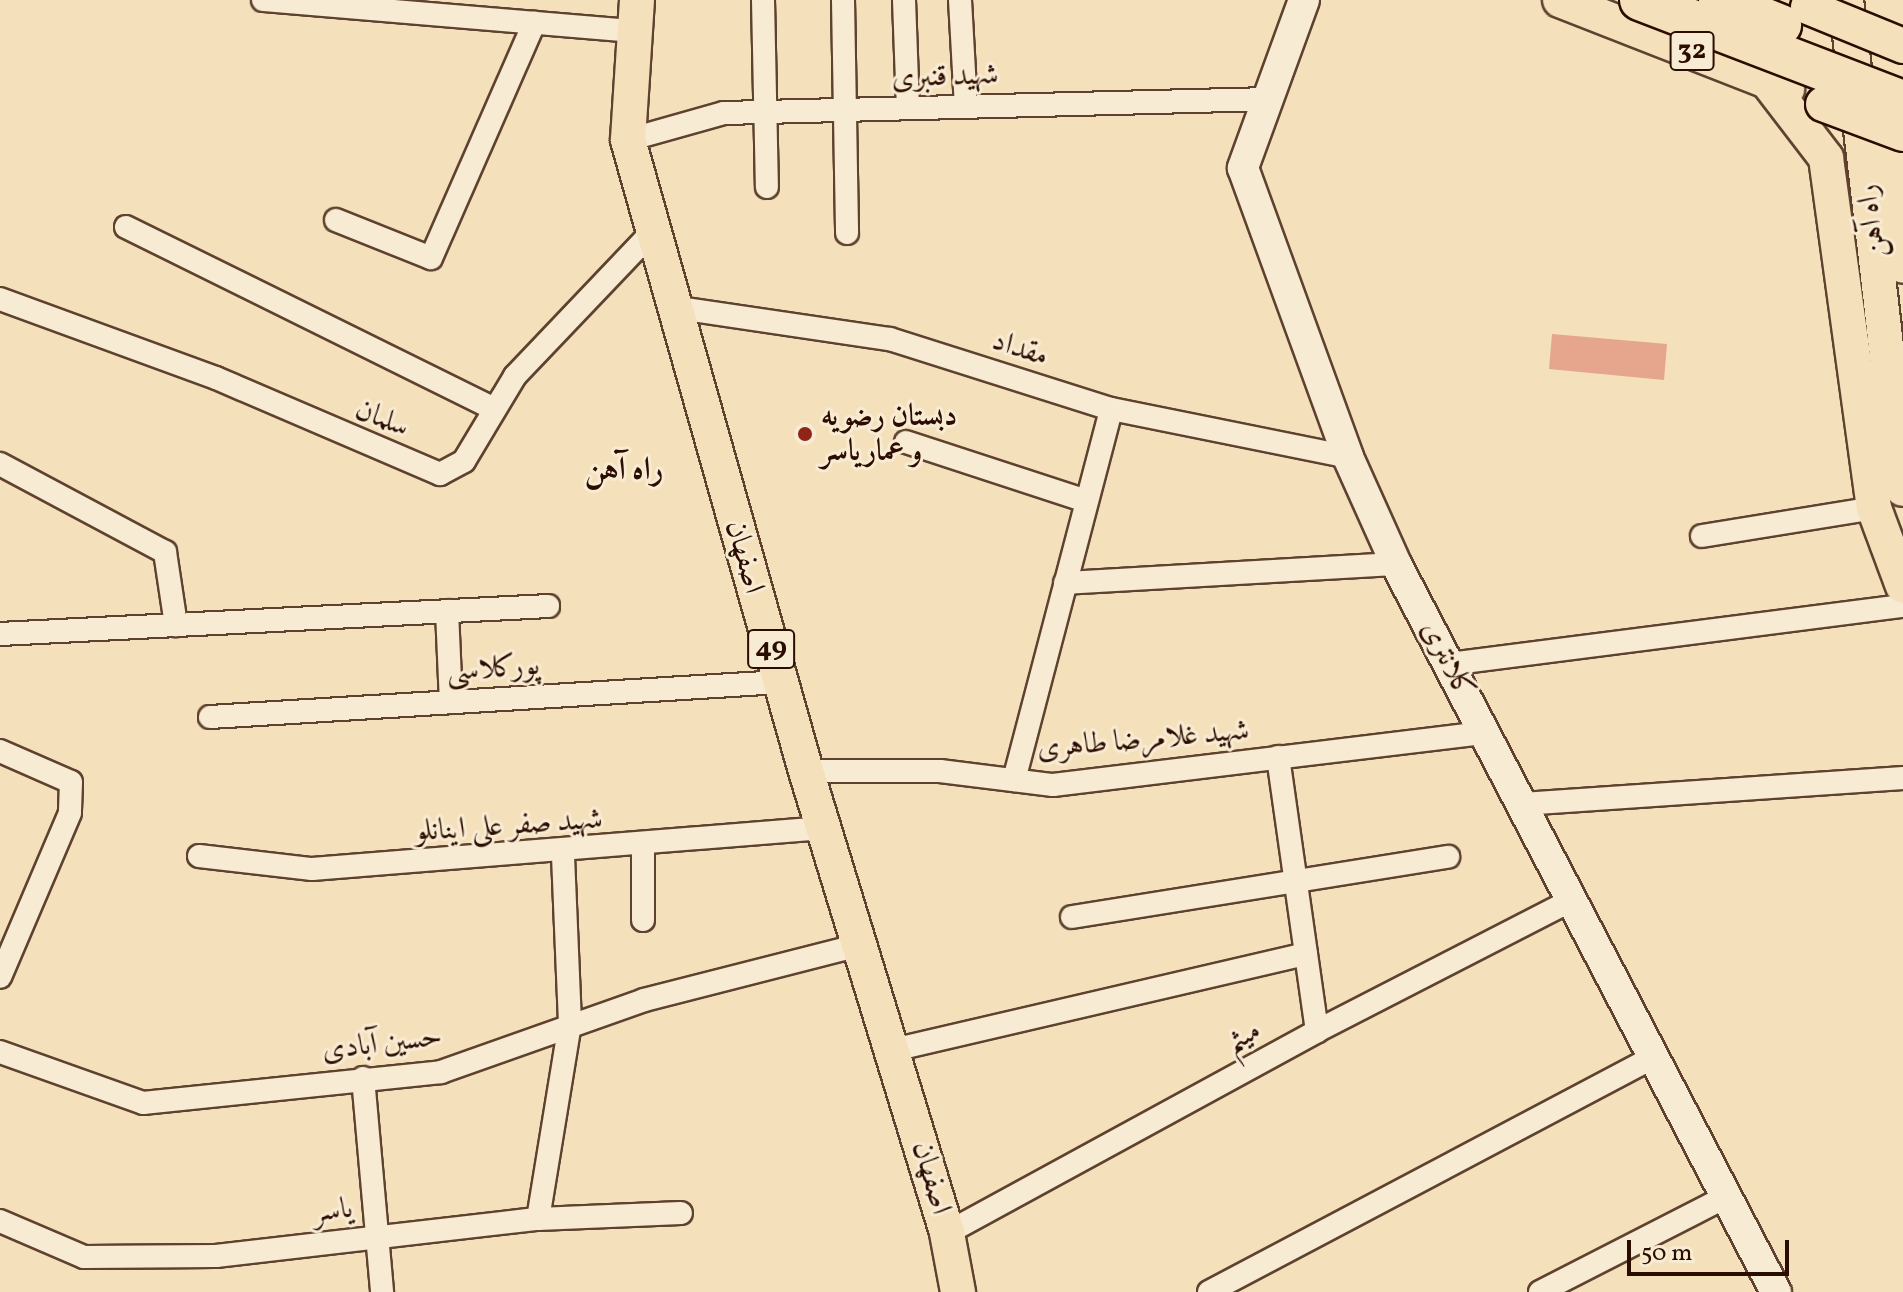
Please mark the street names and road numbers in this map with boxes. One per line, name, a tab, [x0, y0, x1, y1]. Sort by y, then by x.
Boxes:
road number: 32	[1668, 27, 1716, 75]
street label: شهید قنبری	[891, 57, 999, 97]
street label: راه آهن	[1850, 182, 1894, 260]
street label: مقداد	[987, 323, 1053, 375]
street label: سلمان	[350, 392, 414, 446]
street label: اصفهان	[716, 516, 772, 598]
street label: کلانتری	[1412, 615, 1482, 705]
road number: 49	[747, 625, 795, 673]
street label: پورکلاسی	[445, 648, 541, 690]
street label: شهید غلامرضا طاهری	[1035, 713, 1251, 767]
street label: شهید صفر علی اینانلو	[414, 801, 604, 851]
street label: میثم	[1219, 1013, 1267, 1061]
street label: حسین آبادی	[320, 1019, 444, 1069]
street label: اصفهان	[903, 1137, 959, 1219]
street label: یاسر	[311, 1191, 355, 1231]

